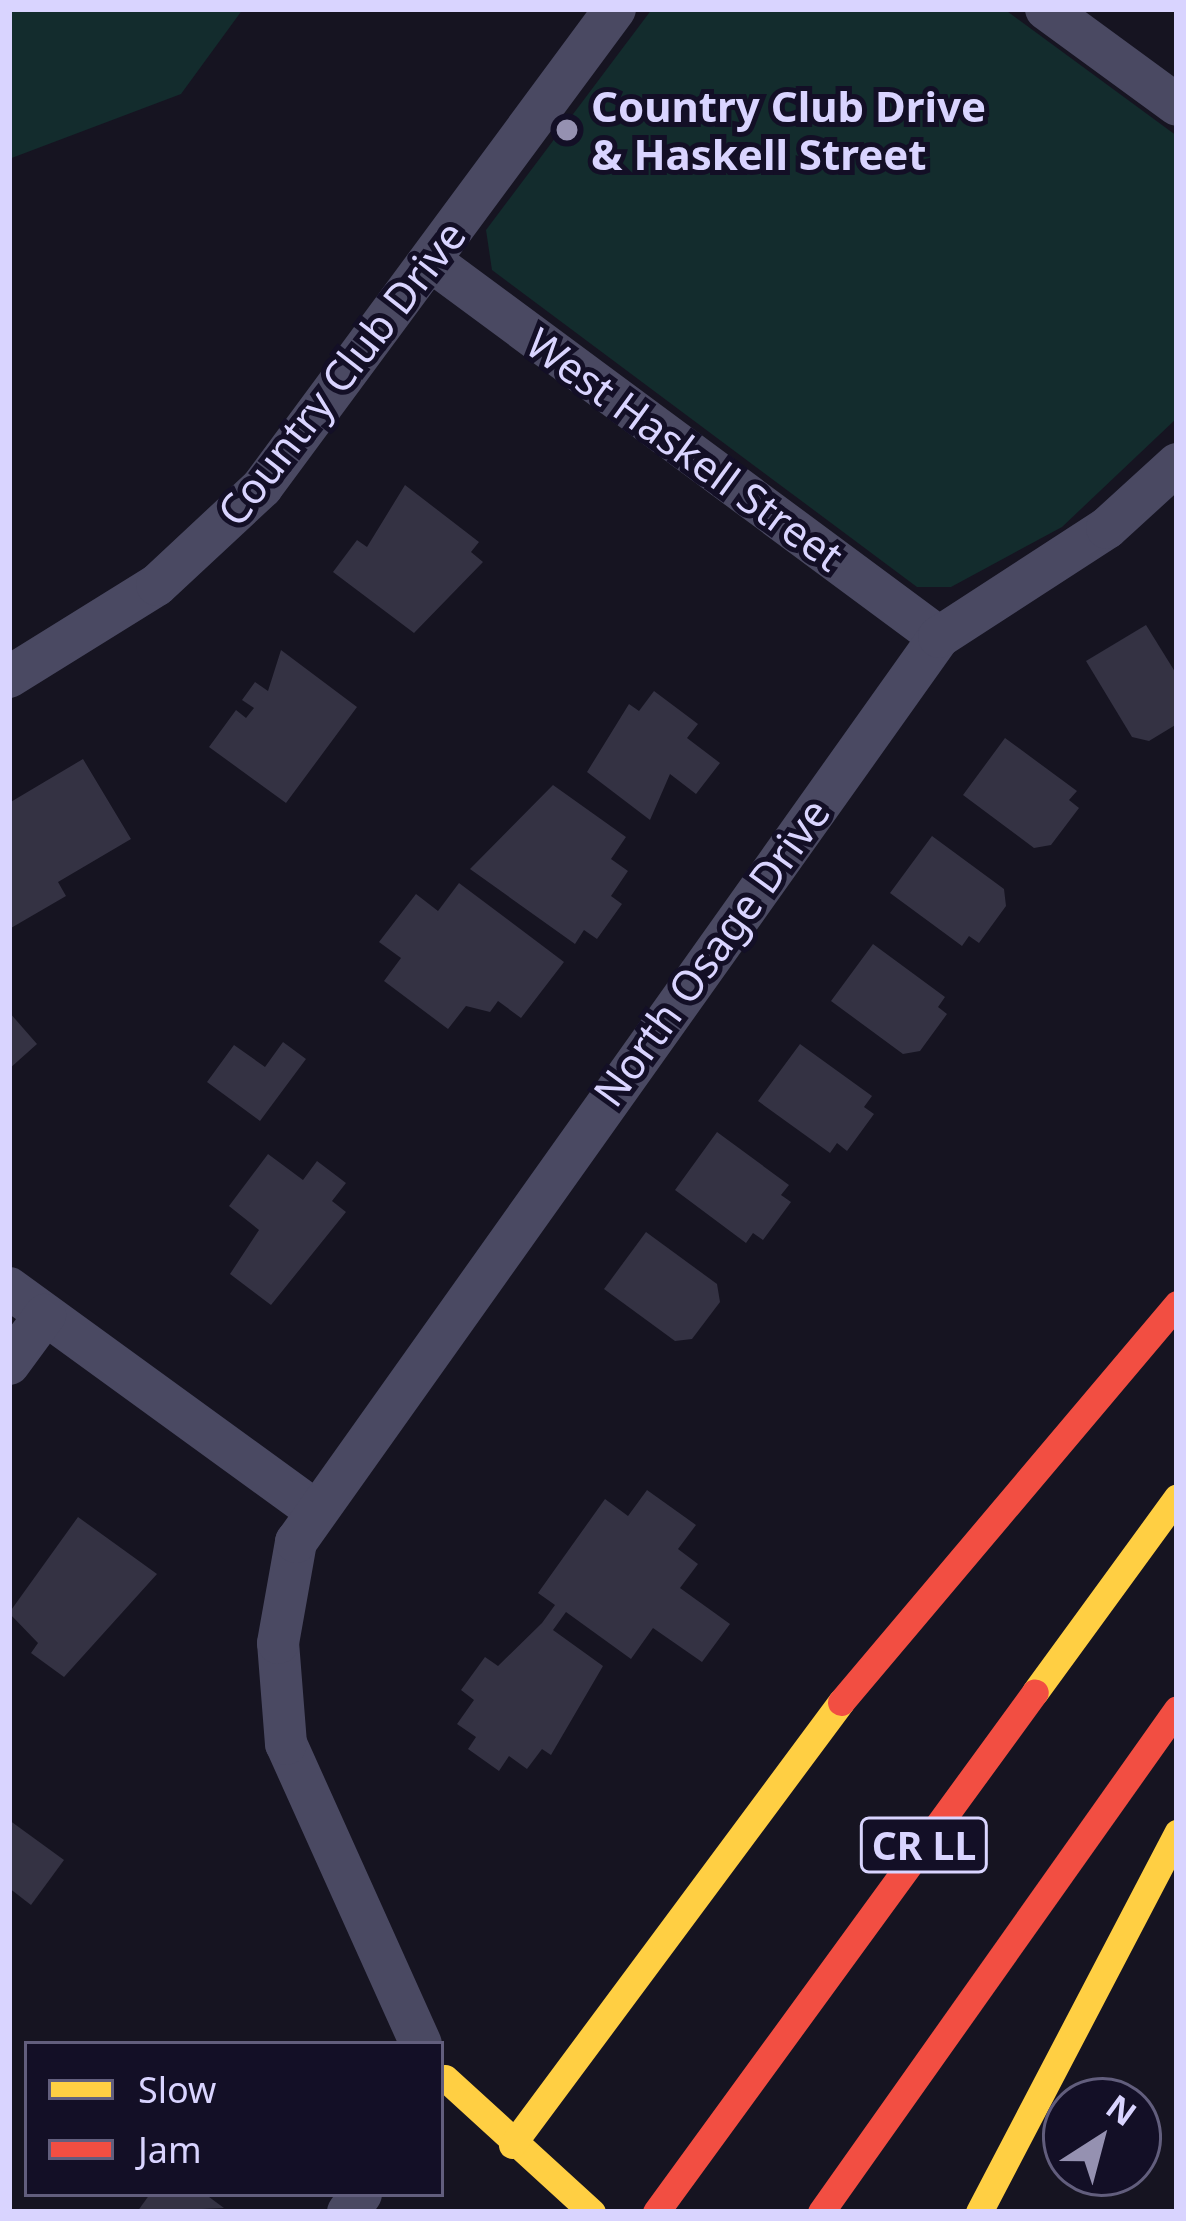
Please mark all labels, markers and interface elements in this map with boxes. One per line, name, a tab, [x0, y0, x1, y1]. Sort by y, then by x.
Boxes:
place label: Country Club Drive & Haskell Street	[591, 81, 986, 180]
marker: Country Club Drive & Haskell Street	[554, 117, 580, 143]
street label: Country Club Drive	[206, 211, 476, 535]
street label: West Haskell Street	[517, 317, 853, 581]
street label: North Osage Drive	[583, 789, 839, 1115]
road number: CR LL	[858, 1812, 990, 1878]
legend	[24, 2041, 444, 2197]
text: Slow	[138, 2065, 216, 2114]
north arrow	[1042, 2077, 1162, 2197]
text: N	[1098, 2084, 1146, 2136]
text: Jam	[138, 2125, 202, 2174]

